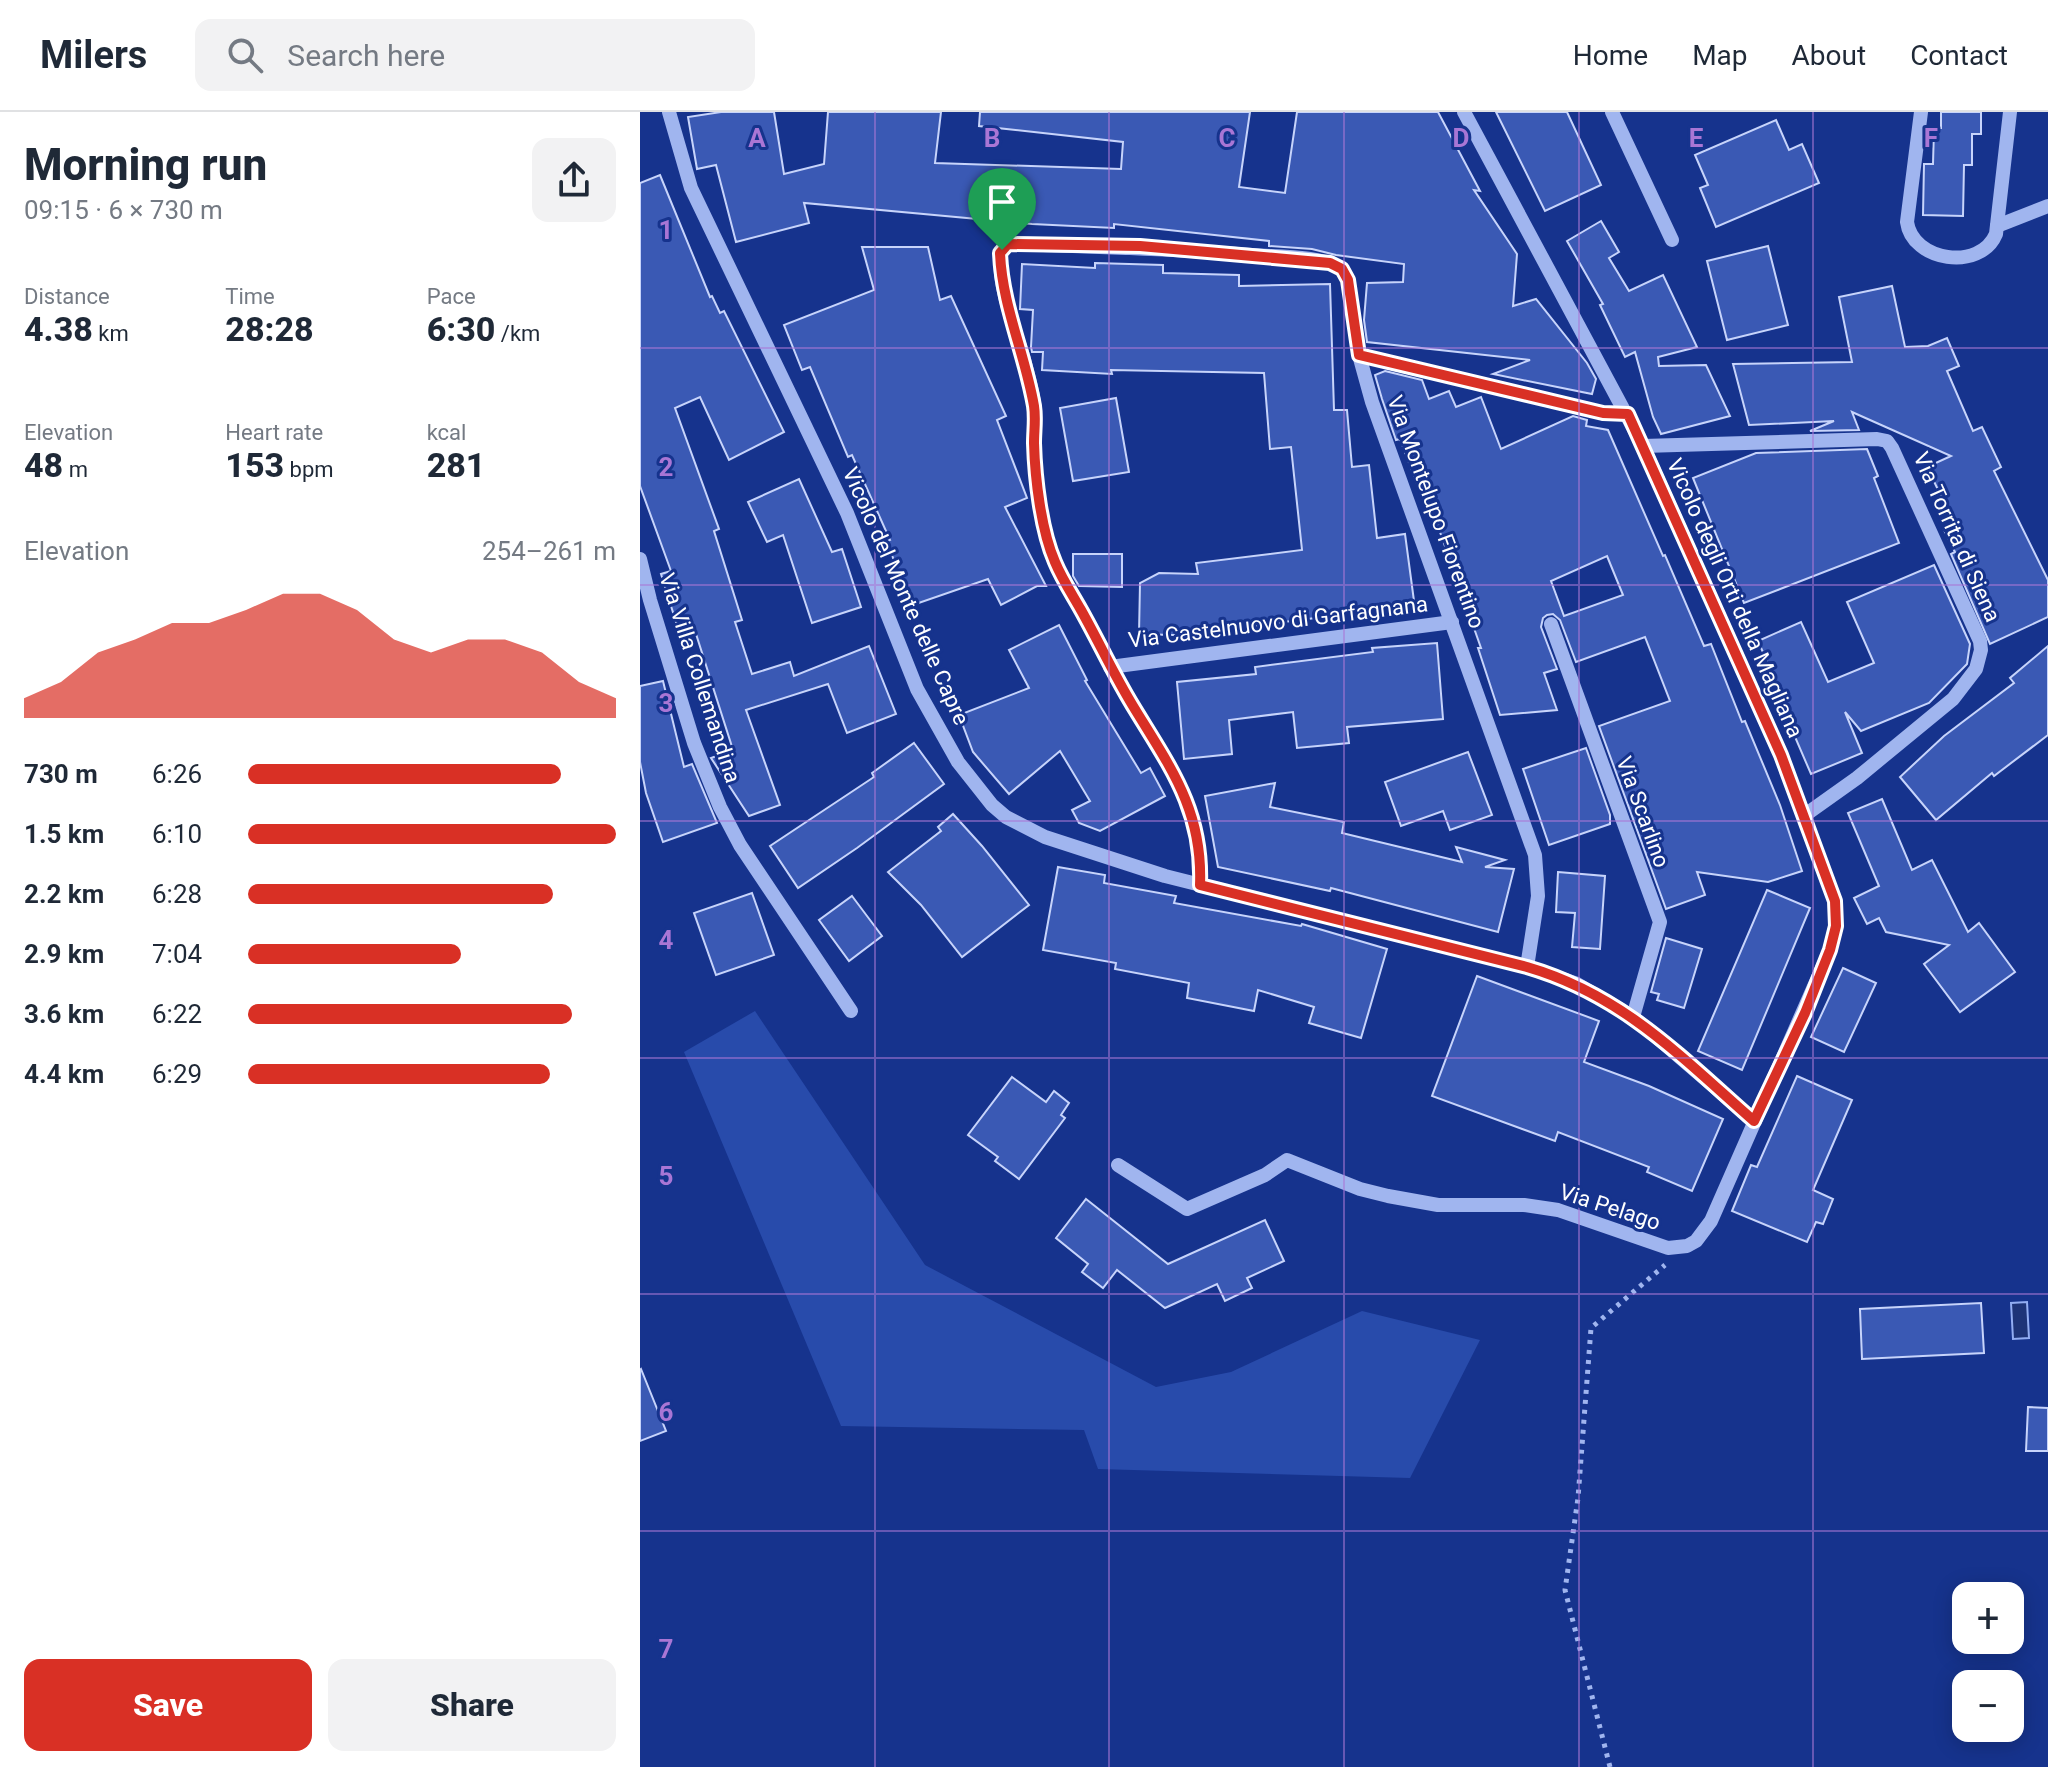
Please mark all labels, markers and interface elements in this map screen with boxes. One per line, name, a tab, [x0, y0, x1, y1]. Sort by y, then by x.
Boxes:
search box	[195, 19, 755, 91]
text: Milers	[40, 33, 147, 77]
icon: search	[223, 33, 267, 77]
text: Search here	[287, 38, 445, 73]
text: Home	[1573, 39, 1648, 72]
text: Map	[1692, 39, 1748, 72]
text: About	[1792, 39, 1866, 72]
text: Contact	[1910, 39, 2008, 72]
text: A	[748, 123, 766, 153]
text: B	[984, 123, 1000, 153]
text: C	[1218, 123, 1236, 153]
text: D	[1453, 123, 1469, 153]
text: E	[1689, 123, 1704, 153]
text: F	[1924, 123, 1938, 153]
button: share	[532, 138, 616, 222]
text: Morning run	[24, 139, 267, 191]
pin	[968, 168, 1036, 250]
icon: arrive	[980, 180, 1024, 224]
text: 09:15 · 6 × 730 m	[24, 195, 223, 225]
text: 1	[659, 215, 673, 245]
text: Distance	[24, 284, 110, 309]
text: Time	[225, 284, 275, 309]
text: Pace	[427, 284, 476, 309]
text: 4.38	[24, 309, 93, 349]
text: 28:28	[225, 309, 314, 349]
text: 6:30	[427, 309, 495, 349]
text: km	[93, 321, 129, 346]
text: /km	[495, 321, 540, 346]
street label: Via Montelupo Fiorentino	[1382, 392, 1490, 632]
text: Elevation	[24, 420, 113, 445]
text: Heart rate	[225, 420, 323, 445]
text: kcal	[427, 420, 466, 445]
text: 48	[24, 445, 63, 485]
text: 153	[225, 445, 284, 485]
text: 281	[427, 445, 485, 485]
street label: Via Torrita di Siena	[1908, 448, 2006, 626]
text: 2	[659, 452, 673, 482]
street label: Vicolo degli Orti della Magliana	[1662, 455, 1808, 741]
text: m	[63, 457, 88, 482]
text: bpm	[284, 457, 334, 482]
street label: Vicolo del Monte delle Capre	[838, 463, 974, 729]
text: Elevation	[24, 536, 129, 566]
text: 254–261 m	[482, 536, 616, 566]
street label: Via Villa Collemandina	[654, 570, 746, 786]
street label: Via Castelnuovo di Garfagnana	[1127, 591, 1429, 653]
text: 3	[659, 688, 673, 718]
street label: Via Scarlino	[1611, 753, 1675, 871]
text: 730 m	[24, 759, 98, 789]
text: 6:26	[152, 759, 202, 789]
text: 1.5 km	[24, 819, 104, 849]
text: 6:10	[152, 819, 202, 849]
text: 2.2 km	[24, 879, 104, 909]
text: 6:28	[152, 879, 202, 909]
text: 4	[659, 925, 674, 955]
text: 2.9 km	[24, 939, 104, 969]
text: 7:04	[152, 939, 202, 969]
text: 3.6 km	[24, 999, 104, 1029]
text: 6:22	[152, 999, 202, 1029]
text: 4.4 km	[24, 1059, 104, 1089]
text: 6:29	[152, 1059, 202, 1089]
text: 5	[659, 1161, 673, 1191]
street label: Via Pelago	[1556, 1179, 1664, 1235]
text: 6	[659, 1397, 674, 1427]
map controls	[1952, 1582, 2024, 1742]
button: +	[1952, 1582, 2024, 1654]
text: 7	[659, 1634, 673, 1664]
button: Save	[24, 1659, 312, 1751]
button: Share	[328, 1659, 616, 1751]
button: −	[1952, 1670, 2024, 1742]

